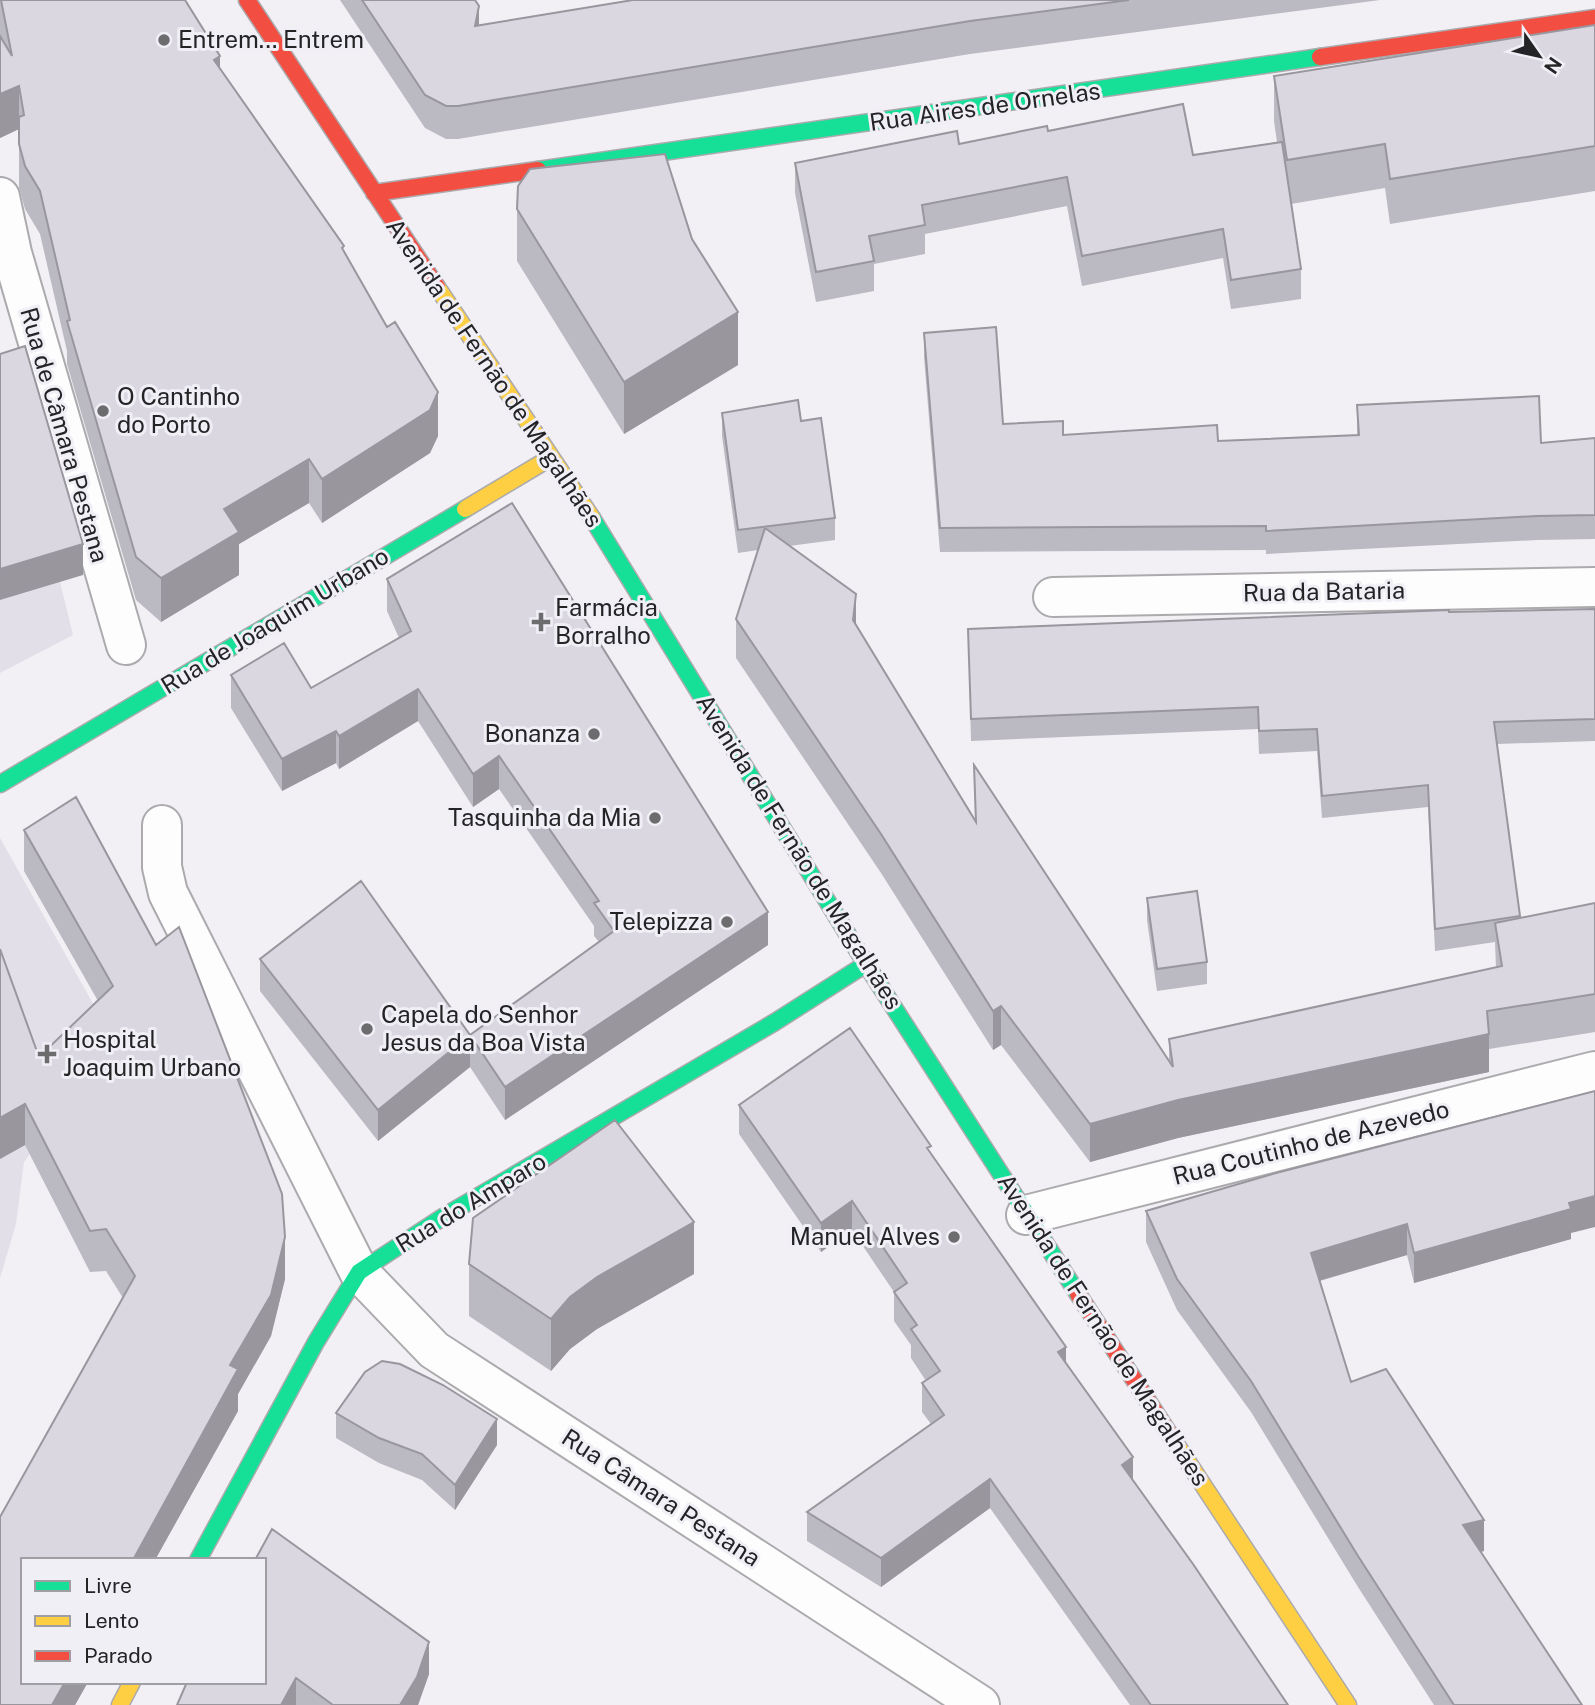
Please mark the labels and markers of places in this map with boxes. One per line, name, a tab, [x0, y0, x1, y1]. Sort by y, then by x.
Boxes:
place label: Entrem... Entrem	[178, 25, 364, 53]
marker: Entrem... Entrem	[156, 32, 172, 48]
place label: O Cantinho do Porto	[117, 382, 240, 438]
marker: O Cantinho do Porto	[95, 403, 111, 419]
place label: Farmácia Borralho	[555, 593, 658, 649]
marker: Farmácia Borralho	[533, 614, 549, 630]
place label: Bonanza	[484, 719, 580, 747]
marker: Bonanza	[586, 726, 602, 742]
place label: Tasquinha da Mia	[448, 803, 641, 831]
marker: Tasquinha da Mia	[647, 810, 663, 826]
place label: Telepizza	[610, 907, 713, 935]
marker: Telepizza	[719, 914, 735, 930]
place label: Capela do Senhor Jesus da Boa Vista	[381, 1000, 586, 1056]
marker: Capela do Senhor Jesus da Boa Vista	[359, 1021, 375, 1037]
place label: Hospital Joaquim Urbano	[63, 1025, 241, 1081]
marker: Hospital Joaquim Urbano	[37, 1044, 57, 1064]
place label: Manuel Alves	[790, 1222, 940, 1250]
marker: Manuel Alves	[946, 1229, 962, 1245]

